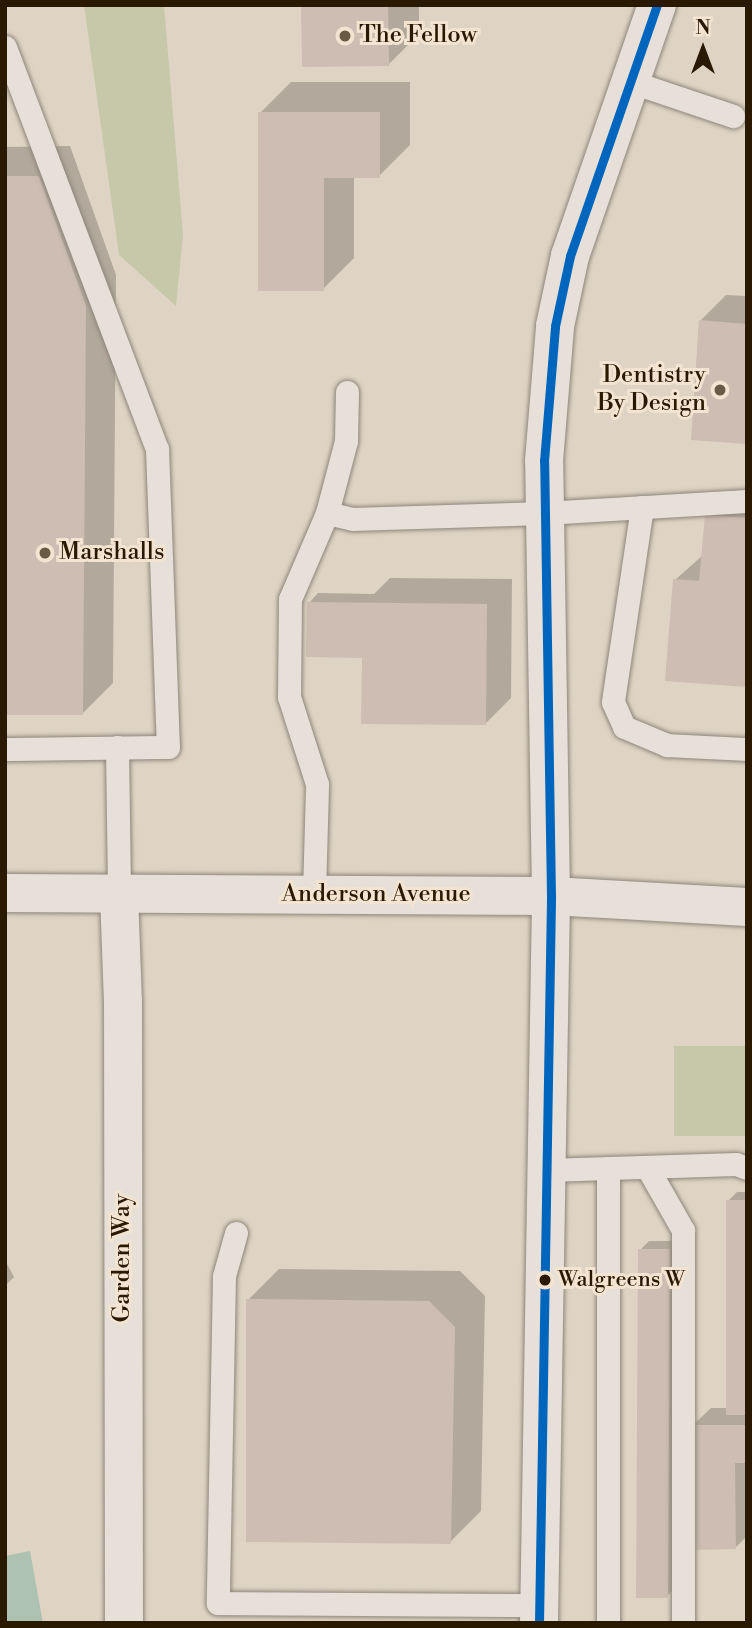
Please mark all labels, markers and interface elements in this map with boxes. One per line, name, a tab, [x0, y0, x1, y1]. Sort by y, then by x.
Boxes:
north arrow	[668, 14, 738, 84]
text: N	[695, 16, 711, 40]
place label: The Fellow	[359, 22, 477, 50]
marker: The Fellow	[337, 28, 353, 44]
place label: Dentistry By Design	[597, 362, 706, 418]
marker: Dentistry By Design	[712, 382, 728, 398]
place label: Marshalls	[59, 539, 164, 567]
marker: Marshalls	[37, 545, 53, 561]
street label: Anderson Avenue	[281, 881, 471, 909]
street label: Garden Way	[109, 1194, 137, 1322]
place label: Walgreens W	[558, 1267, 685, 1293]
marker: Walgreens W	[538, 1273, 552, 1287]

